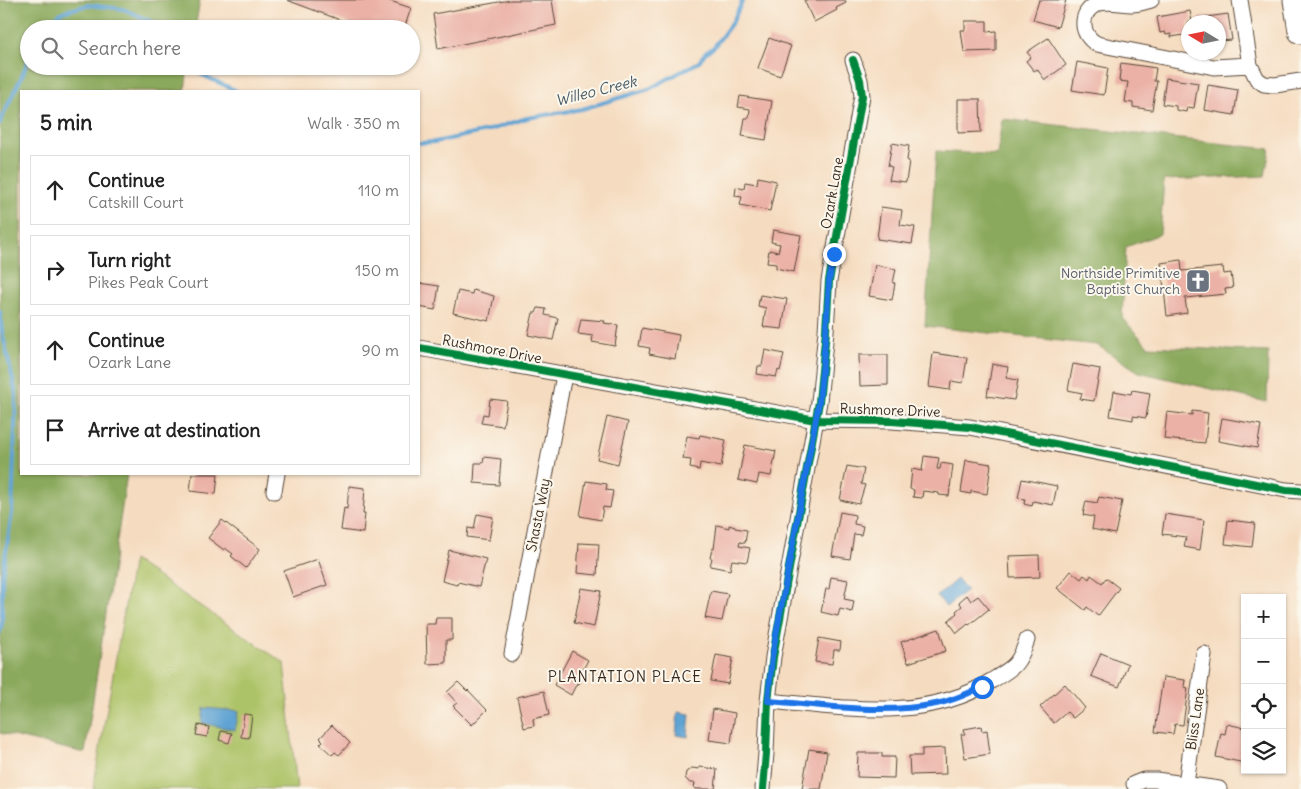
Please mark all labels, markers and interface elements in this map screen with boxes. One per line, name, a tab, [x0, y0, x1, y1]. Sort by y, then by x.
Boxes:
north arrow	[1181, 15, 1226, 60]
search box	[20, 20, 420, 75]
icon: search	[38, 34, 66, 62]
text: Search here	[78, 36, 181, 60]
water label: Willeo Creek	[553, 71, 640, 110]
text: 5 min	[40, 109, 92, 136]
text: Walk · 350 m	[307, 113, 400, 133]
street label: Ozark Lane	[817, 156, 847, 230]
text: Continue	[88, 168, 165, 192]
icon: ahead	[41, 176, 69, 204]
text: 110 m	[358, 180, 399, 200]
text: Catskill Court	[88, 192, 184, 212]
route end	[823, 243, 846, 266]
text: Turn right	[88, 248, 171, 272]
icon: right	[41, 256, 69, 284]
text: 150 m	[355, 260, 399, 280]
place label: Northside Primitive Baptist Church	[1061, 264, 1180, 298]
church icon: Northside Primitive Baptist Church	[1185, 268, 1211, 294]
text: Pikes Peak Court	[88, 272, 208, 292]
text: Continue	[88, 328, 165, 352]
street label: Rushmore Drive	[441, 331, 543, 367]
icon: ahead	[41, 336, 69, 364]
text: 90 m	[361, 340, 399, 360]
text: Ozark Lane	[88, 352, 171, 372]
street label: Rushmore Drive	[839, 399, 941, 421]
icon: arrive	[41, 416, 69, 444]
text: Arrive at destination	[88, 418, 261, 442]
street label: Shasta Way	[522, 477, 554, 553]
map controls	[1241, 594, 1286, 774]
button: +	[1241, 594, 1286, 639]
button: −	[1241, 639, 1286, 684]
district label: PLANTATION PLACE	[548, 667, 702, 686]
route start	[971, 676, 994, 699]
button: locate	[1241, 684, 1286, 729]
street label: Bliss Lane	[1182, 687, 1208, 751]
button: layers	[1241, 729, 1286, 774]

